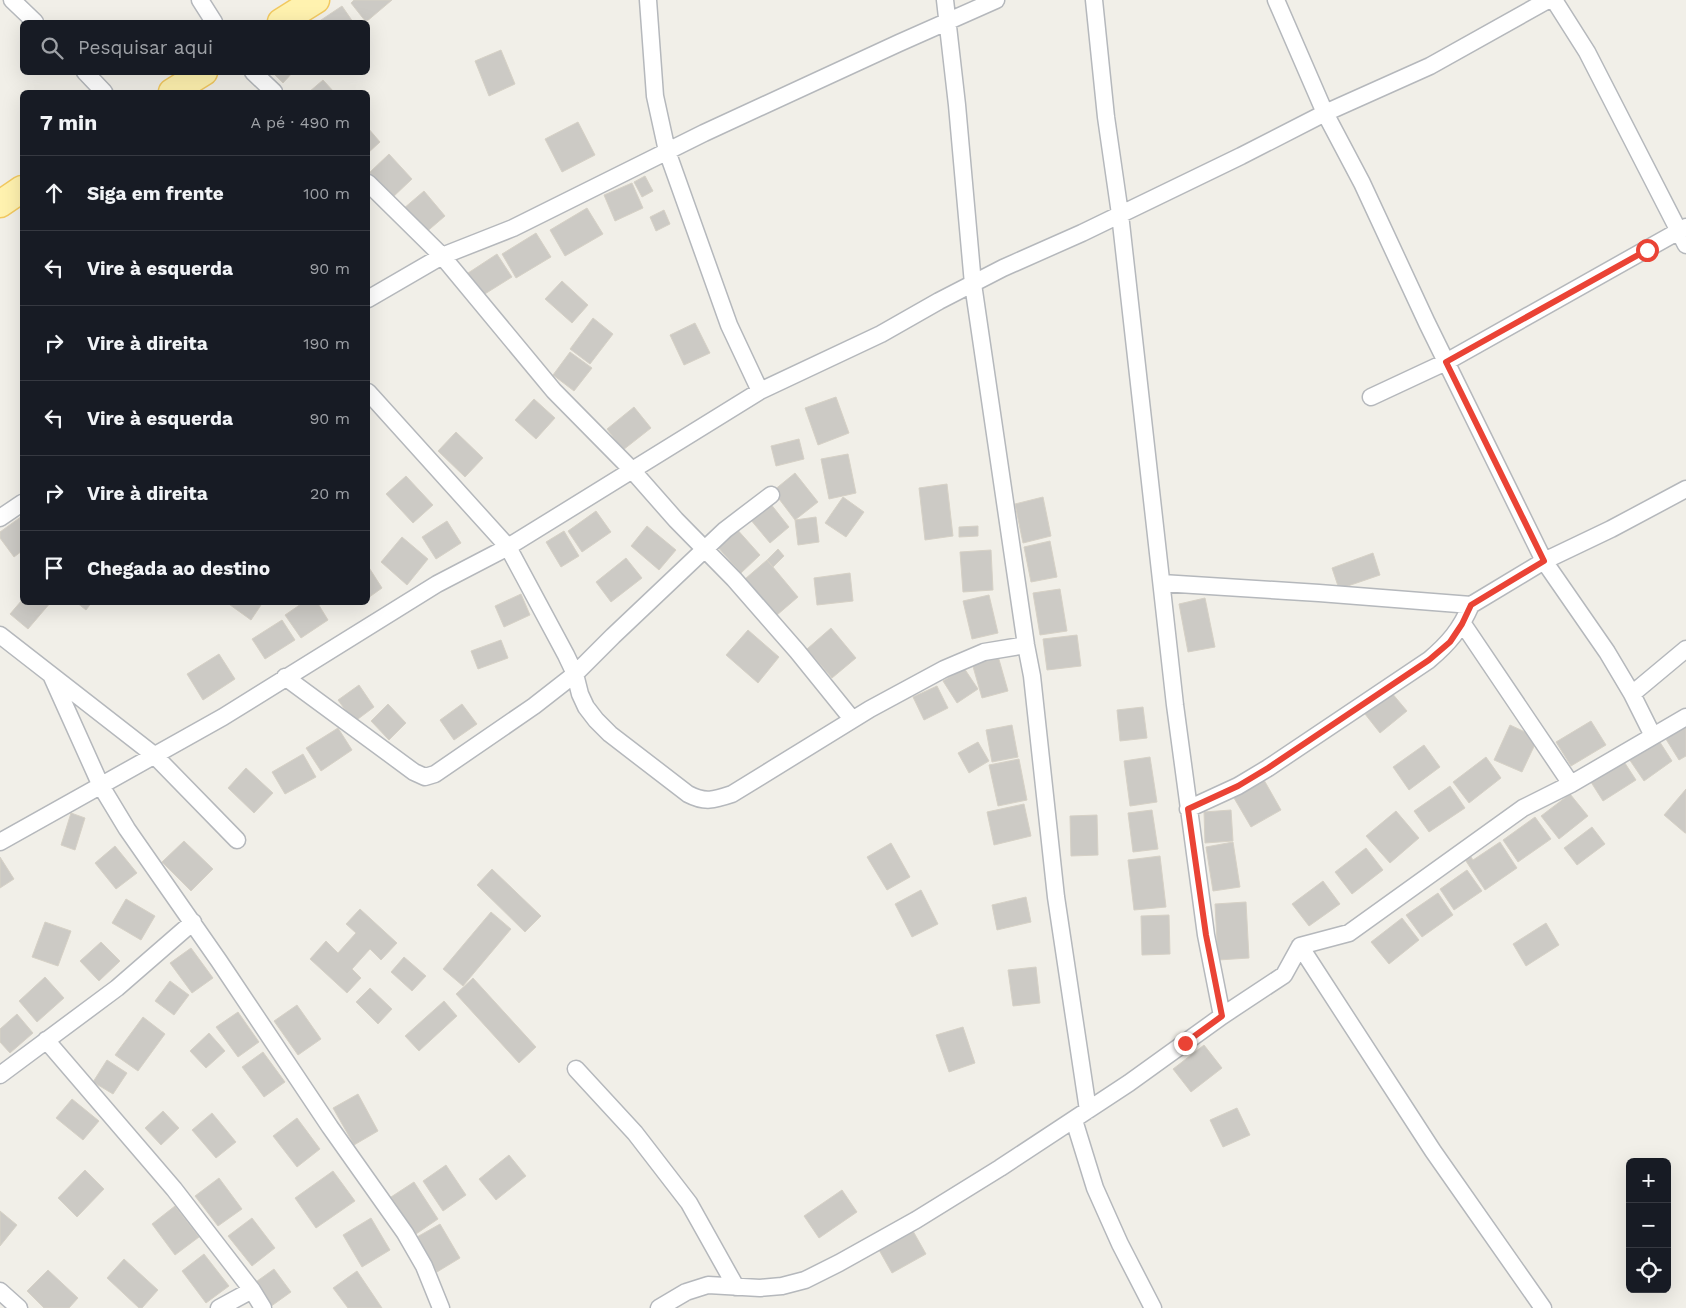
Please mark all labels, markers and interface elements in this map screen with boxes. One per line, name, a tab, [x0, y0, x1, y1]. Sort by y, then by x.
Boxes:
search box	[20, 20, 370, 75]
icon: search	[38, 34, 66, 62]
text: Pesquisar aqui	[78, 36, 213, 59]
text: 7 min	[40, 110, 97, 135]
text: A pé · 490 m	[251, 113, 350, 132]
icon: ahead	[40, 179, 68, 207]
text: Siga em frente	[87, 182, 224, 205]
text: 100 m	[303, 184, 350, 203]
route start	[1636, 239, 1659, 262]
icon: left	[40, 254, 68, 282]
text: Vire à esquerda	[87, 257, 233, 280]
text: 90 m	[309, 259, 350, 278]
icon: right	[40, 329, 68, 357]
text: Vire à direita	[87, 332, 208, 355]
text: 190 m	[303, 334, 350, 353]
icon: left	[40, 404, 68, 432]
text: Vire à esquerda	[87, 407, 233, 430]
text: 90 m	[309, 409, 350, 428]
icon: right	[40, 479, 68, 507]
text: Vire à direita	[87, 482, 208, 505]
text: 20 m	[310, 484, 350, 503]
icon: arrive	[40, 554, 68, 582]
text: Chegada ao destino	[87, 557, 270, 580]
route end	[1174, 1032, 1197, 1055]
map controls	[1626, 1158, 1671, 1293]
button: +	[1626, 1158, 1671, 1203]
button: −	[1626, 1203, 1671, 1248]
button: locate	[1626, 1248, 1671, 1293]

